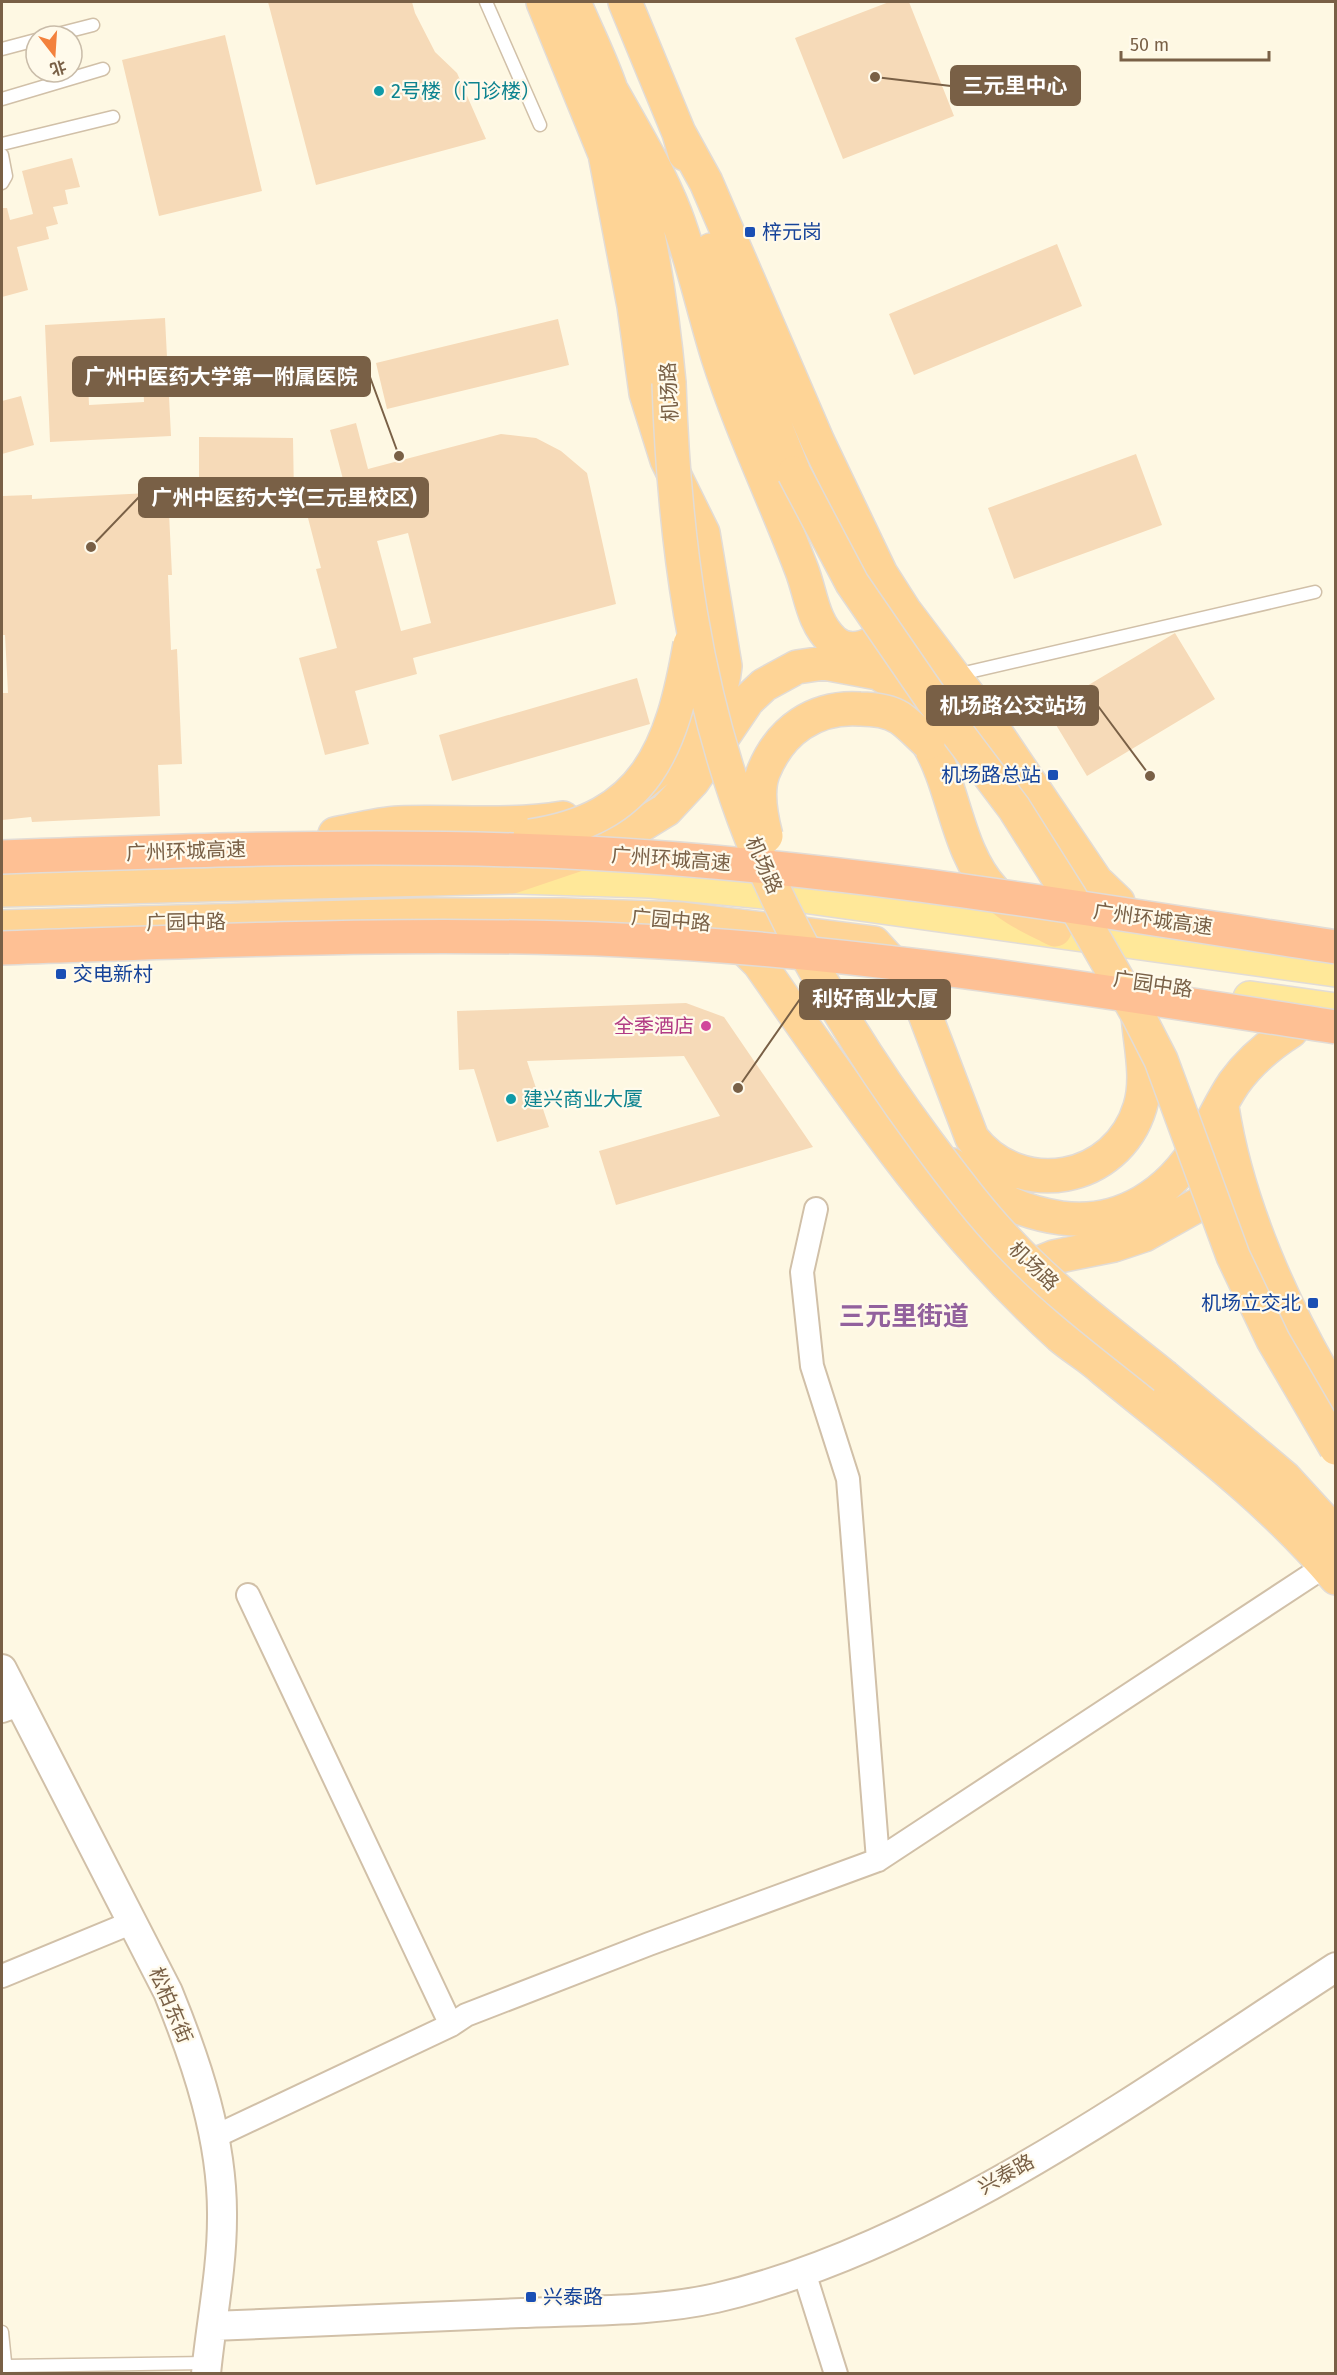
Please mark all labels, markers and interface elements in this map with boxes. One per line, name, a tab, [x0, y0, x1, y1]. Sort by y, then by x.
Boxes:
north arrow	[24, 24, 84, 84]
scale bar	[1121, 24, 1270, 62]
text: 50 m	[1130, 34, 1169, 56]
text: 北	[48, 56, 69, 79]
callout: 三元里中心	[951, 66, 1080, 105]
text: 三元里中心	[963, 73, 1068, 99]
place label: 2号楼（门诊楼）	[391, 79, 541, 103]
marker: 2号楼（门诊楼）	[372, 84, 386, 98]
place label: 梓元岗	[762, 220, 822, 244]
marker: 梓元岗	[743, 225, 757, 239]
callout: 广州中医药大学第一附属医院	[73, 357, 370, 396]
street label: 机场路	[655, 361, 683, 423]
text: 广州中医药大学第一附属医院	[85, 364, 358, 390]
callout: 广州中医药大学(三元里校区)	[139, 478, 428, 517]
text: 广州中医药大学(三元里校区)	[151, 485, 417, 511]
callout: 机场路公交站场	[927, 686, 1098, 725]
text: 机场路公交站场	[940, 693, 1087, 719]
place label: 机场路总站	[941, 763, 1041, 787]
marker: 机场路总站	[1046, 768, 1060, 782]
street label: 机场路	[741, 833, 787, 897]
street label: 广州环城高速	[126, 837, 246, 865]
street label: 广州环城高速	[610, 843, 732, 875]
street label: 广州环城高速	[1092, 899, 1214, 939]
street label: 广园中路	[630, 905, 712, 935]
street label: 广园中路	[146, 909, 226, 935]
place label: 交电新村	[73, 962, 153, 986]
marker: 交电新村	[54, 967, 68, 981]
street label: 广园中路	[1112, 967, 1194, 1001]
callout: 利好商业大厦	[800, 980, 950, 1019]
text: 利好商业大厦	[812, 986, 938, 1012]
place label: 全季酒店	[614, 1014, 694, 1038]
marker: 全季酒店	[699, 1019, 713, 1033]
place label: 建兴商业大厦	[523, 1087, 643, 1111]
marker: 建兴商业大厦	[504, 1092, 518, 1106]
street label: 机场路	[1004, 1237, 1064, 1295]
place label: 机场立交北	[1201, 1291, 1301, 1315]
marker: 机场立交北	[1306, 1296, 1320, 1310]
district label: 三元里街道	[839, 1301, 969, 1332]
street label: 松柏东街	[144, 1963, 198, 2047]
street label: 兴泰路	[974, 2149, 1038, 2199]
place label: 兴泰路	[543, 2285, 603, 2309]
marker: 兴泰路	[524, 2290, 538, 2304]

